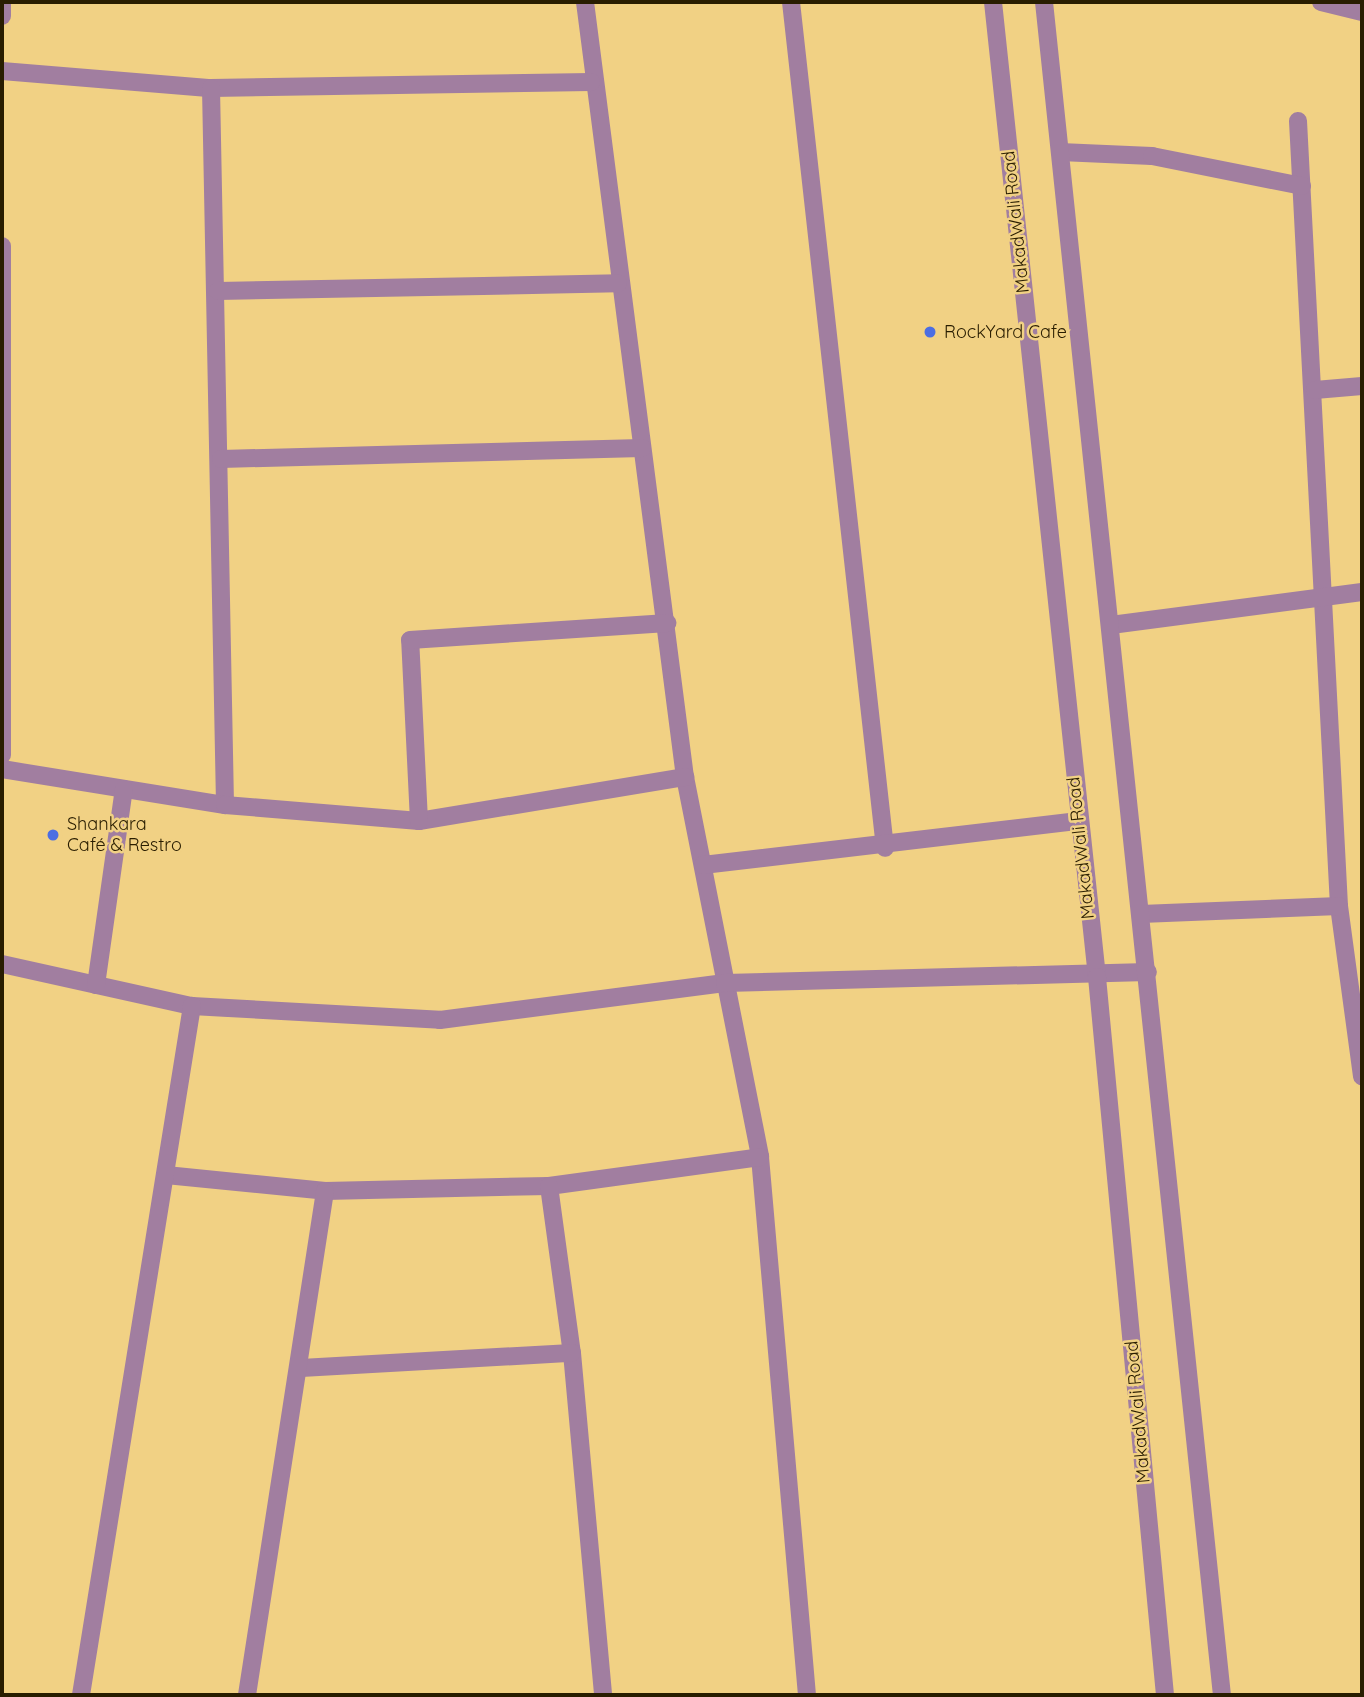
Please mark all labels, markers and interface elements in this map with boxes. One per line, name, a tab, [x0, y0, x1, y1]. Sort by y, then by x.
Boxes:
street label: MakadWali Road	[998, 150, 1034, 294]
place label: RockYard Cafe	[944, 321, 1067, 343]
marker: RockYard Cafe	[922, 324, 938, 340]
street label: MakadWali Road	[1063, 776, 1099, 920]
place label: Shankara Café & Restro	[67, 814, 182, 856]
marker: Shankara Café & Restro	[45, 827, 61, 843]
street label: MakadWali Road	[1121, 1340, 1155, 1484]

